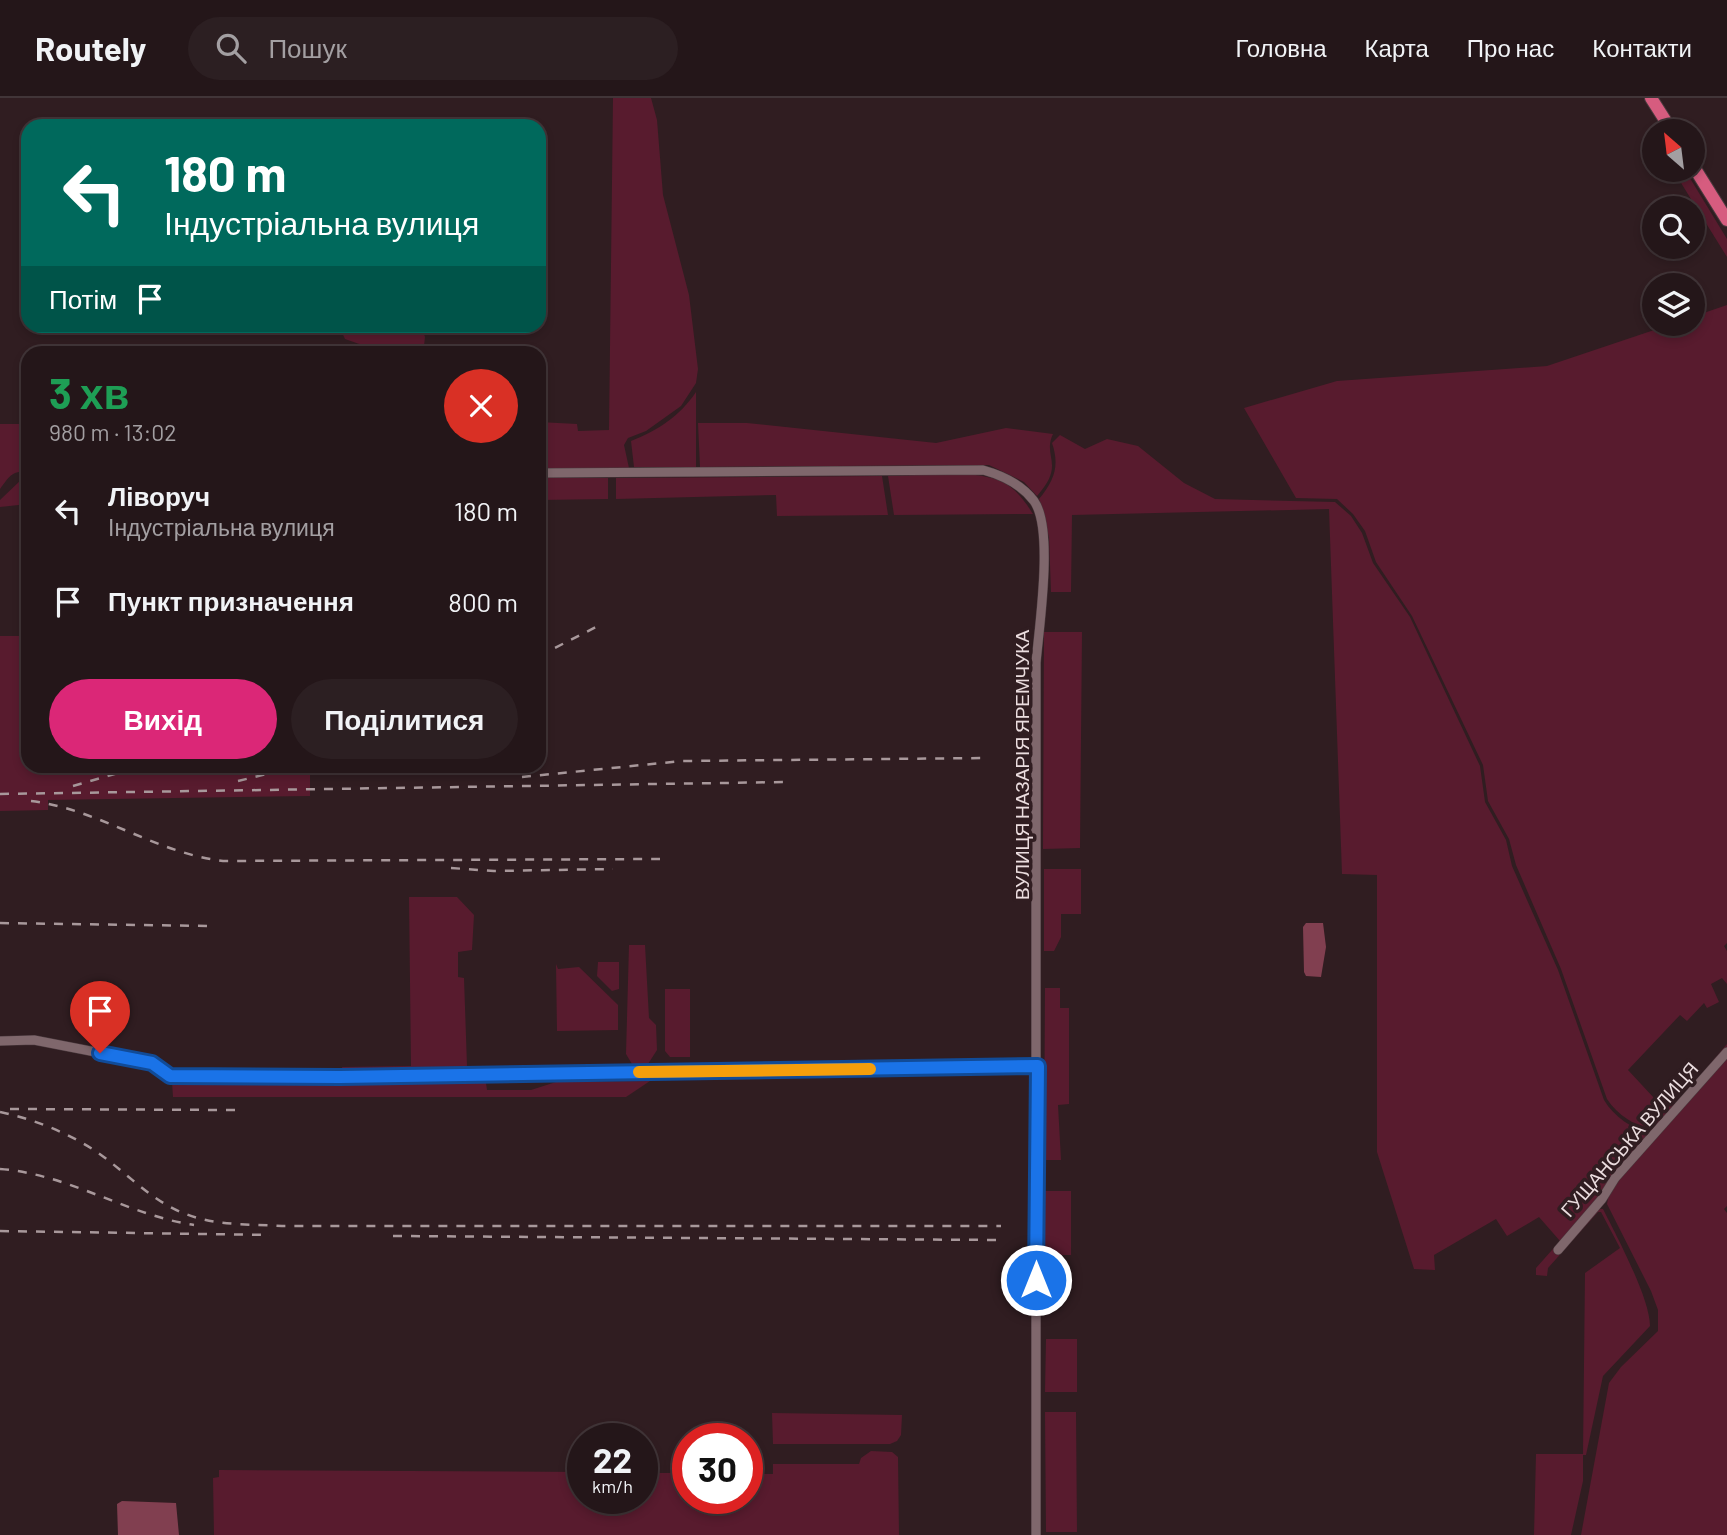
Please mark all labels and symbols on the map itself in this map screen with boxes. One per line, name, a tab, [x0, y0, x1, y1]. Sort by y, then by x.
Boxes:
north arrow	[1642, 119, 1704, 182]
street label: ВУЛИЦЯ НАЗАРІЯ ЯРЕМЧУКА	[1010, 630, 1033, 900]
pin	[70, 981, 130, 1053]
street label: ГУЩАНСЬКА ВУЛИЦЯ	[1555, 1057, 1703, 1221]
position arrow	[999, 1243, 1073, 1317]
speed limit sign: 30	[672, 1423, 763, 1514]

